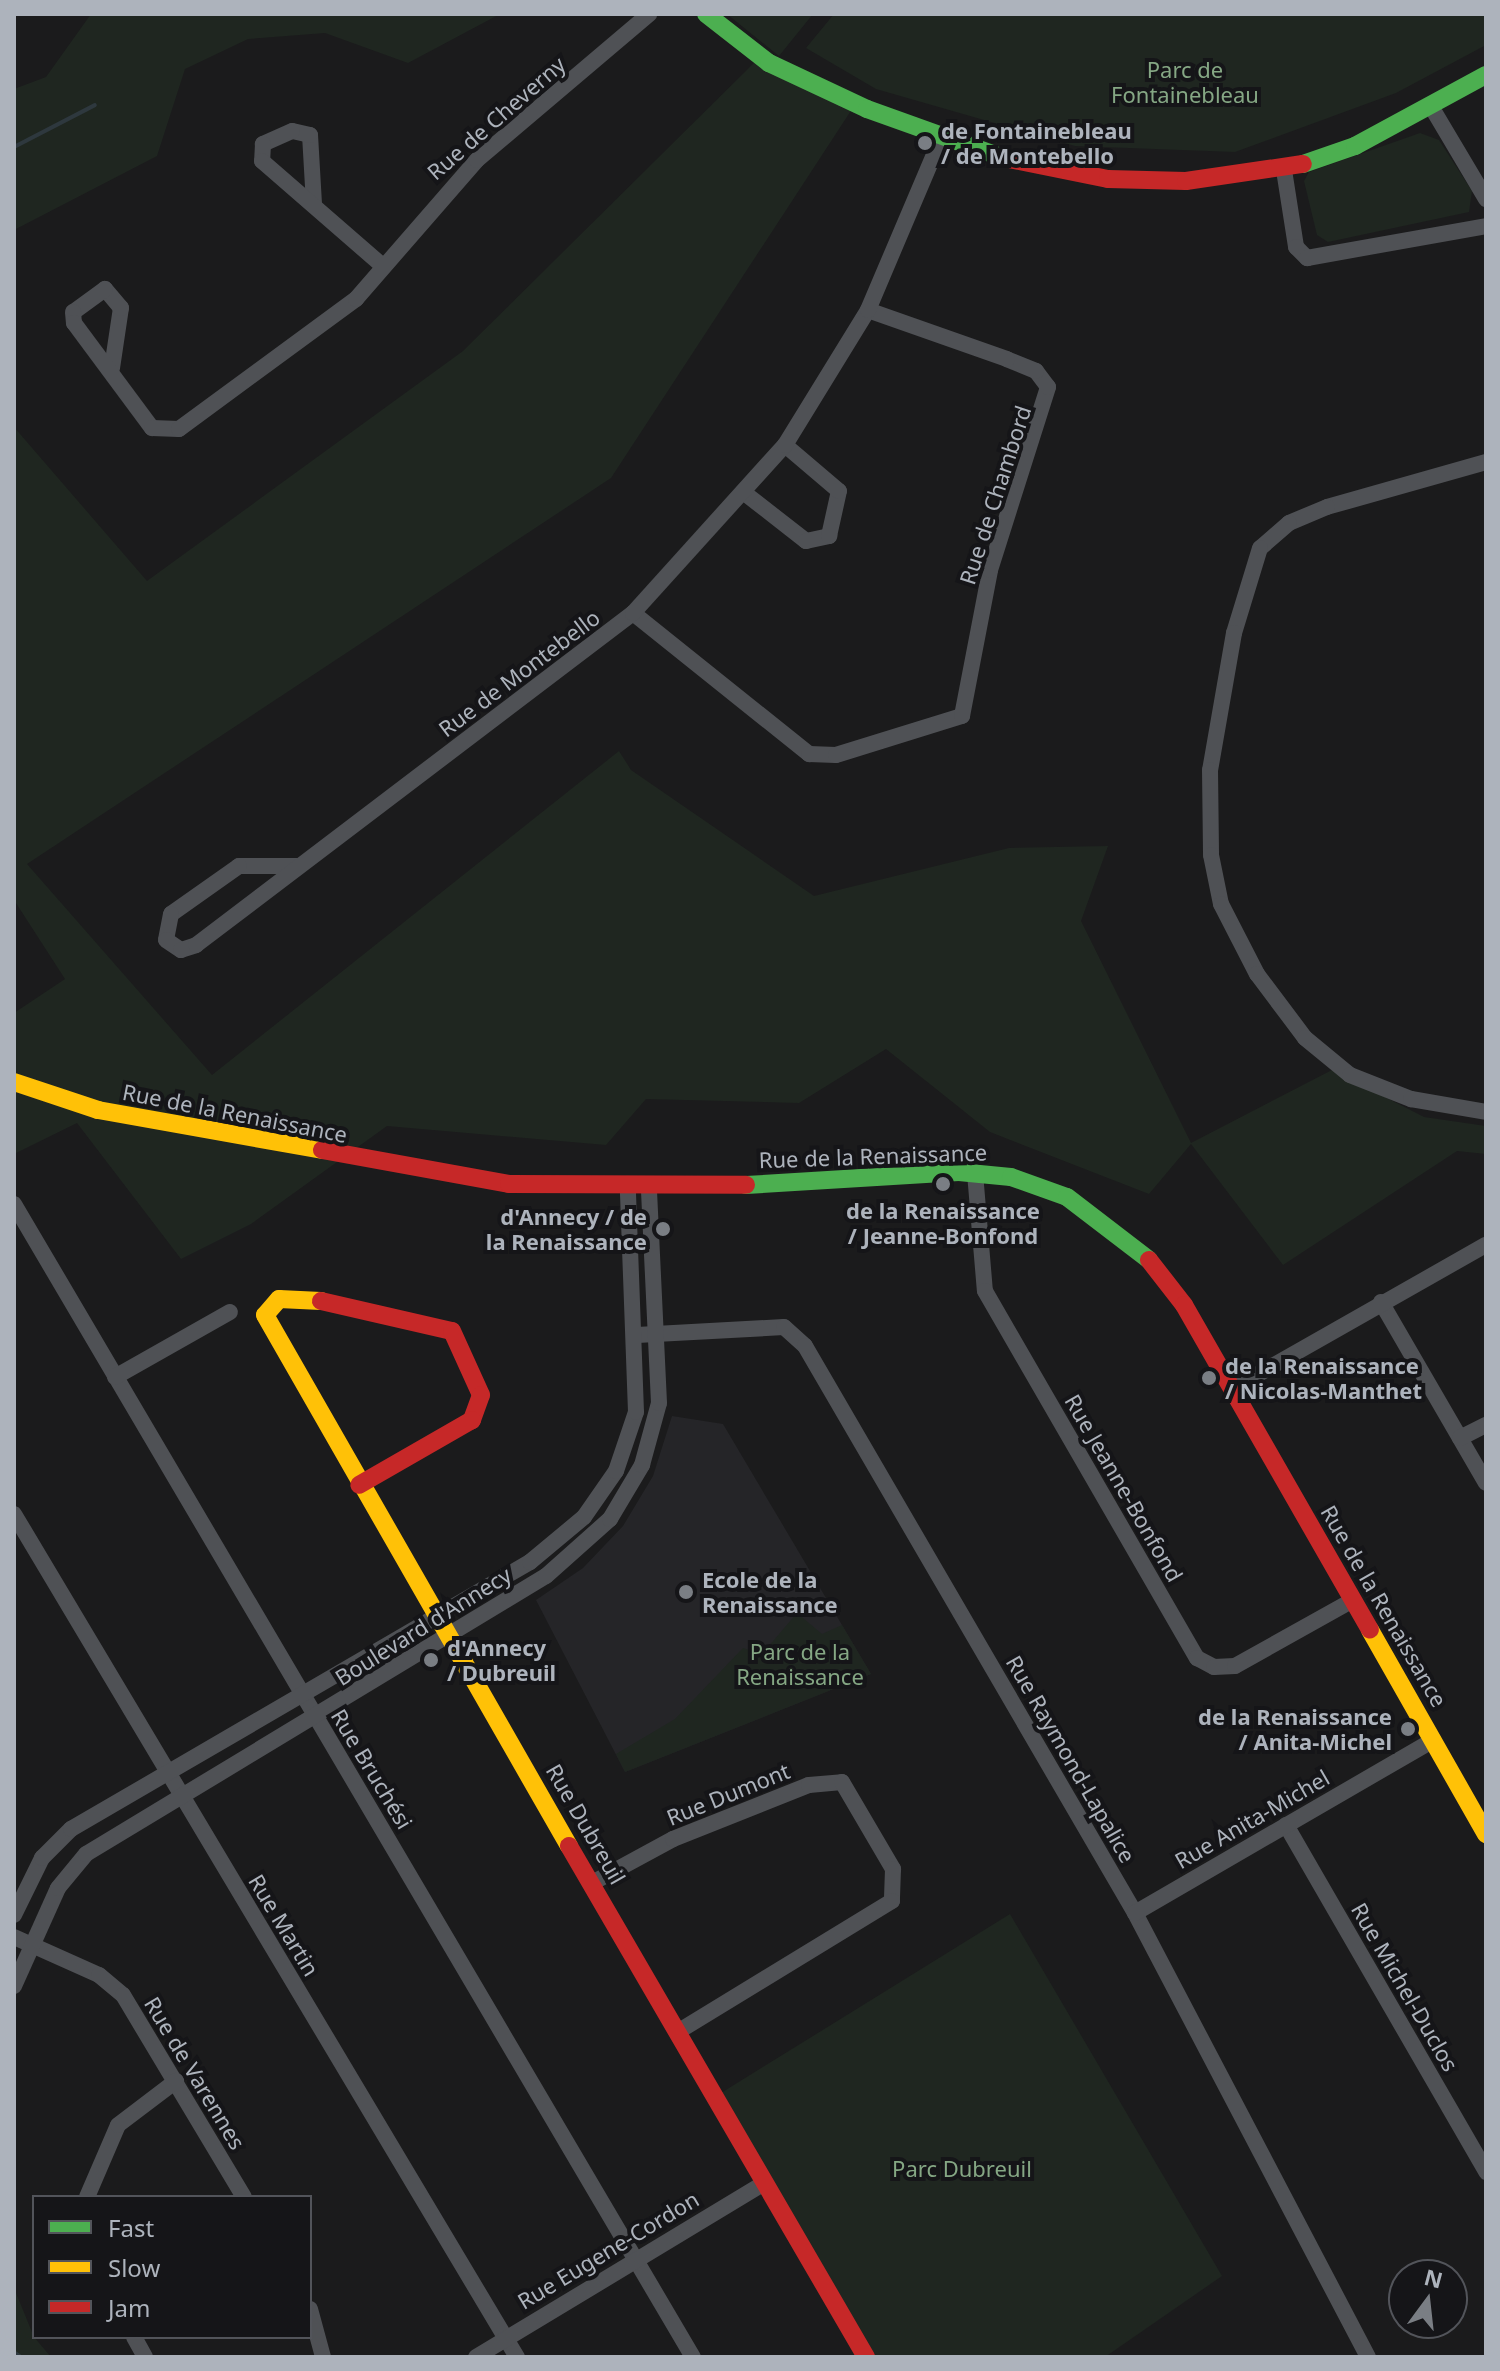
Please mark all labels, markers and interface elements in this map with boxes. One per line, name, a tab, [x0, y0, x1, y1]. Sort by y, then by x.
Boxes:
street label: Rue de Cheverny	[422, 51, 570, 185]
park label: Parc de Fontainebleau	[1111, 56, 1259, 108]
place label: de Fontainebleau / de Montebello	[941, 117, 1132, 168]
marker: de Fontainebleau / de Montebello	[916, 134, 934, 152]
street label: Rue de Chambord	[954, 402, 1036, 588]
street label: Rue de Montebello	[433, 604, 605, 742]
street label: Rue de la Renaissance	[120, 1078, 350, 1148]
street label: Rue de la Renaissance	[758, 1139, 988, 1173]
marker: de la Renaissance / Jeanne-Bonfond	[934, 1175, 952, 1193]
place label: de la Renaissance / Jeanne-Bonfond	[846, 1197, 1040, 1248]
place label: d'Annecy / de la Renaissance	[486, 1203, 647, 1254]
marker: d'Annecy / de la Renaissance	[654, 1220, 672, 1238]
place label: de la Renaissance / Nicolas-Manthet	[1225, 1352, 1422, 1404]
marker: de la Renaissance / Nicolas-Manthet	[1200, 1369, 1218, 1387]
street label: Rue Jeanne-Bonfond	[1060, 1390, 1188, 1586]
street label: Rue de la Renaissance	[1315, 1500, 1453, 1712]
street label: Boulevard d'Annecy	[330, 1561, 516, 1691]
place label: Ecole de la Renaissance	[702, 1566, 838, 1618]
marker: Ecole de la Renaissance	[677, 1583, 695, 1601]
place label: d'Annecy / Dubreuil	[447, 1634, 556, 1686]
park label: Parc de la Renaissance	[736, 1638, 864, 1690]
marker: d'Annecy / Dubreuil	[422, 1651, 440, 1669]
street label: Rue Raymond-Lapalice	[1001, 1651, 1141, 1867]
place label: de la Renaissance / Anita-Michel	[1198, 1703, 1392, 1754]
street label: Rue Bruchési	[326, 1704, 418, 1834]
marker: de la Renaissance / Anita-Michel	[1399, 1720, 1417, 1738]
street label: Rue Dumont	[663, 1757, 793, 1831]
street label: Rue Dubreuil	[541, 1759, 631, 1889]
street label: Rue Anita-Michel	[1170, 1764, 1334, 1874]
street label: Rue Martin	[243, 1869, 325, 1981]
street label: Rue Michel-Duclos	[1346, 1898, 1464, 2076]
street label: Rue de Varennes	[139, 1992, 251, 2154]
park label: Parc Dubreuil	[892, 2156, 1032, 2182]
street label: Rue Eugene-Cordon	[513, 2185, 703, 2315]
legend	[32, 2195, 312, 2339]
text: Fast	[108, 2211, 154, 2244]
text: Slow	[108, 2251, 160, 2284]
north arrow	[1388, 2259, 1468, 2339]
text: N	[1421, 2261, 1446, 2295]
text: Jam	[108, 2291, 150, 2324]

